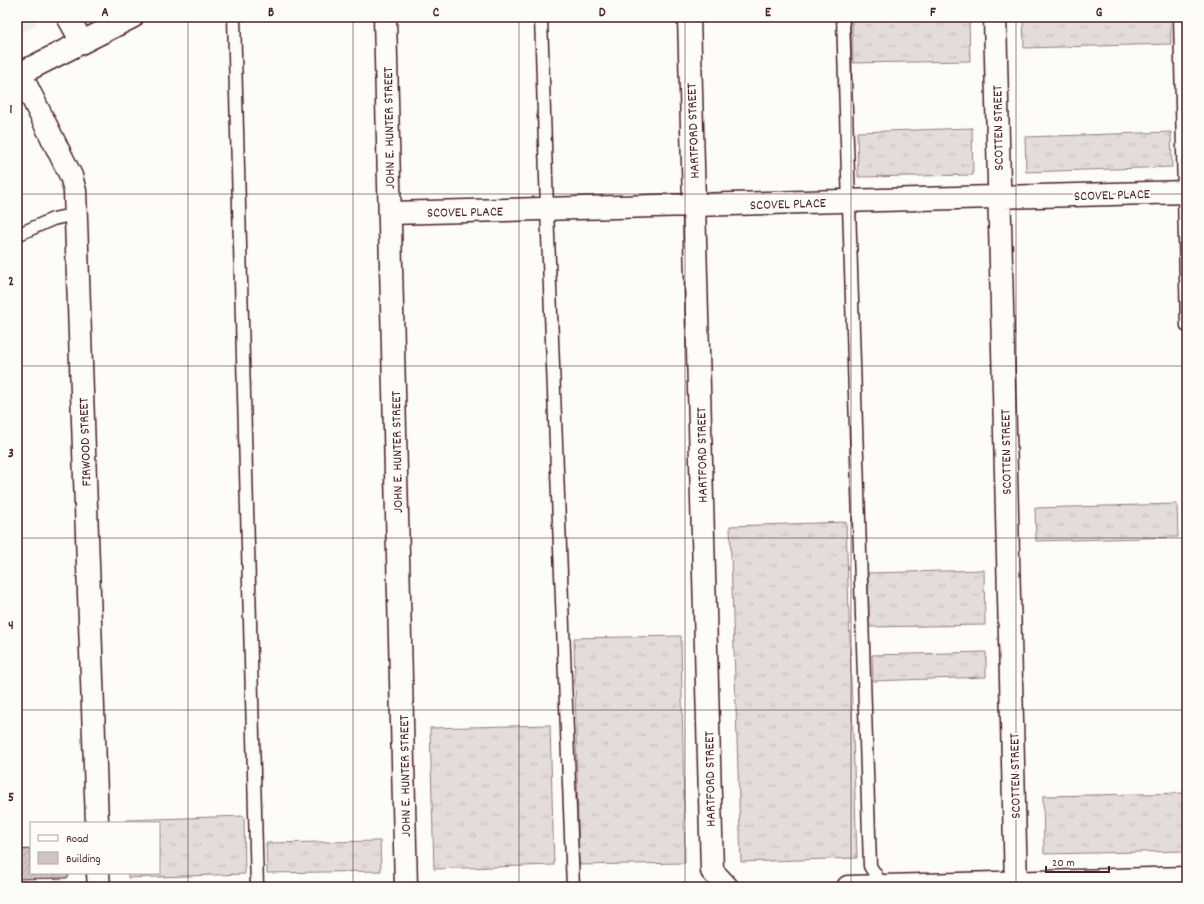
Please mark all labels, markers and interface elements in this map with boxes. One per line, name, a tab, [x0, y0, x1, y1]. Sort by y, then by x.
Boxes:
text: A	[101, 4, 109, 23]
text: B	[268, 4, 274, 23]
text: C	[433, 4, 440, 23]
text: D	[599, 4, 606, 23]
text: E	[765, 4, 772, 23]
text: F	[930, 4, 936, 23]
text: G	[1096, 4, 1103, 23]
street label: JOHN E. HUNTER STREET	[379, 66, 401, 189]
street label: HARTFORD STREET	[682, 82, 706, 179]
street label: SCOTTEN STREET	[988, 85, 1010, 171]
text: 1	[10, 101, 13, 120]
street label: SCOVEL PLACE	[1074, 185, 1151, 207]
street label: SCOVEL PLACE	[750, 194, 827, 216]
street label: SCOVEL PLACE	[427, 202, 504, 224]
text: 2	[8, 273, 14, 292]
street label: JOHN E. HUNTER STREET	[387, 390, 409, 513]
street label: FIRWOOD STREET	[74, 397, 98, 487]
street label: HARTFORD STREET	[692, 407, 714, 503]
street label: SCOTTEN STREET	[996, 409, 1018, 495]
text: 3	[8, 445, 14, 464]
text: 4	[8, 617, 14, 636]
street label: JOHN E. HUNTER STREET	[395, 714, 417, 837]
street label: HARTFORD STREET	[700, 731, 722, 827]
street label: SCOTTEN STREET	[1005, 733, 1027, 819]
text: 5	[8, 789, 14, 808]
legend	[30, 822, 160, 874]
text: Road	[66, 831, 88, 848]
scale bar	[1046, 848, 1109, 874]
text: Building	[66, 851, 101, 868]
text: 20 m	[1052, 855, 1075, 872]

